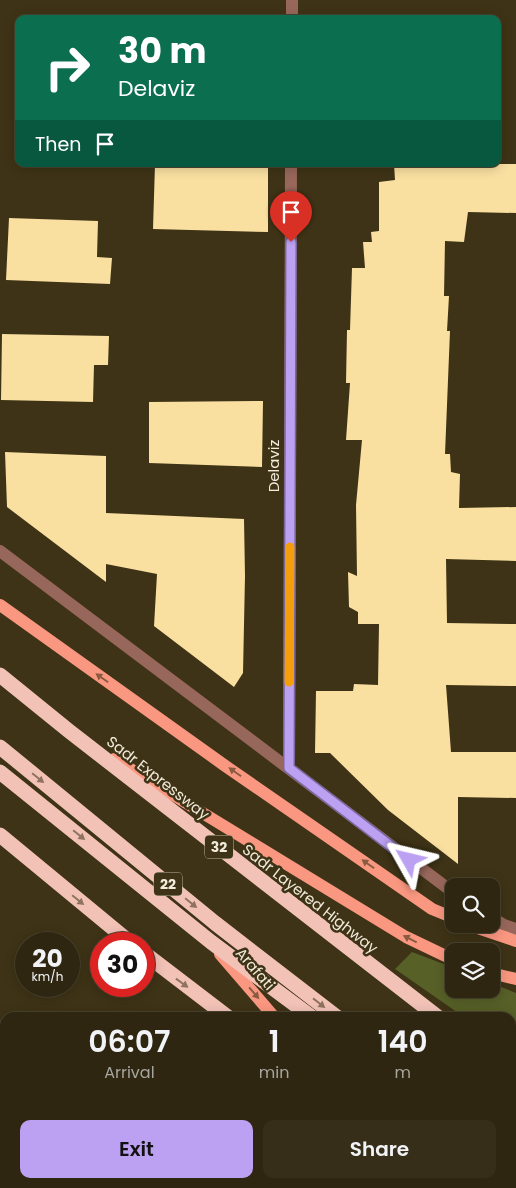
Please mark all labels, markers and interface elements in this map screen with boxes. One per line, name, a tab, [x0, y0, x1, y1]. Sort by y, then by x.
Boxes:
text: 30 m	[118, 26, 206, 75]
icon: right	[35, 35, 100, 100]
text: Delaviz	[118, 73, 195, 104]
icon: arrive	[91, 130, 119, 158]
text: Then	[35, 131, 81, 158]
pin	[270, 191, 312, 242]
icon: arrive	[277, 198, 305, 226]
street label: Delaviz	[263, 439, 284, 492]
one-way arrow	[95, 673, 109, 683]
street label: Sadr Expressway	[103, 731, 215, 825]
one-way arrow	[228, 767, 242, 777]
one-way arrow	[31, 773, 44, 784]
one-way arrow	[72, 830, 85, 841]
position arrow	[382, 833, 434, 885]
road number: 32	[205, 836, 233, 859]
street label: Sadr Layered Highway	[238, 839, 383, 959]
one-way arrow	[362, 859, 375, 869]
road number: 22	[154, 872, 182, 896]
map controls	[445, 878, 500, 998]
button: search	[445, 878, 500, 933]
one-way arrow	[72, 894, 85, 905]
one-way arrow	[184, 897, 197, 908]
speed limit sign: 30	[90, 932, 155, 997]
one-way arrow	[403, 935, 417, 943]
text: 20	[32, 941, 63, 976]
street label: Arafati	[231, 943, 280, 994]
button: layers	[445, 943, 500, 998]
text: km/h	[32, 968, 63, 985]
one-way arrow	[175, 978, 189, 988]
one-way arrow	[248, 986, 260, 998]
one-way arrow	[312, 997, 325, 1008]
text: 06:07	[88, 1020, 171, 1063]
text: 1	[269, 1020, 280, 1063]
text: 140	[378, 1020, 428, 1063]
text: Arrival	[104, 1061, 155, 1084]
text: min	[259, 1061, 289, 1084]
text: m	[394, 1061, 411, 1084]
button: Exit	[20, 1120, 253, 1178]
button: Share	[263, 1120, 496, 1178]

